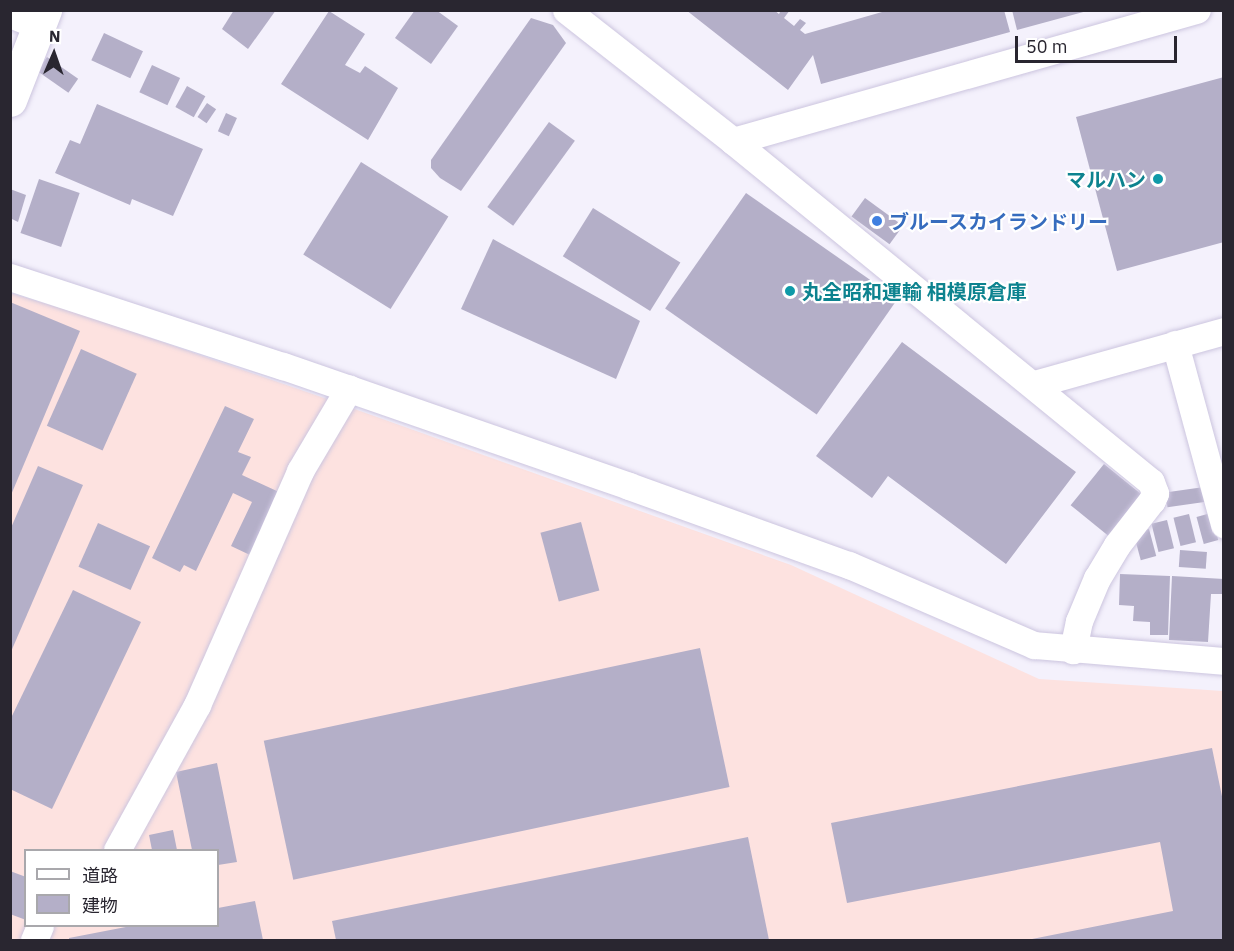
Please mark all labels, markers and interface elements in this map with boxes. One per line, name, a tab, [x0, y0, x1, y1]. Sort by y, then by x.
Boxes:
north arrow	[24, 24, 84, 84]
scale bar	[1018, 24, 1180, 62]
text: N	[48, 26, 61, 46]
text: 50 m	[1026, 35, 1068, 58]
place label: マルハン	[1066, 167, 1146, 191]
marker: マルハン	[1151, 172, 1165, 186]
place label: ブルースカイランドリー	[889, 209, 1109, 233]
marker: ブルースカイランドリー	[870, 214, 884, 228]
place label: 丸全昭和運輸 相模原倉庫	[802, 279, 1027, 303]
marker: 丸全昭和運輸 相模原倉庫	[783, 284, 797, 298]
legend	[24, 849, 219, 927]
text: 道路	[82, 864, 118, 887]
text: 建物	[82, 894, 118, 917]

